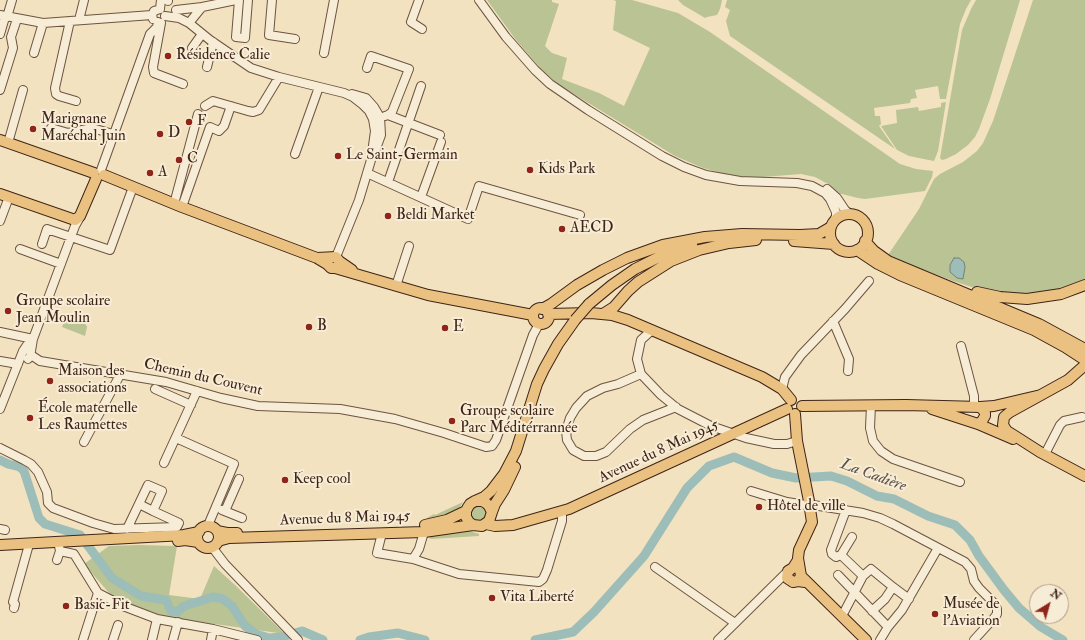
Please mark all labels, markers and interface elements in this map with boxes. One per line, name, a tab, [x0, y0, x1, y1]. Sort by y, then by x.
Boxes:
place label: Résidence Calie	[176, 47, 270, 65]
marker: Résidence Calie	[163, 51, 173, 61]
place label: Marignane Maréchal Juin	[41, 111, 126, 146]
place label: F	[197, 113, 206, 131]
marker: F	[184, 117, 194, 127]
marker: Marignane Maréchal Juin	[28, 124, 38, 134]
place label: D	[168, 125, 180, 143]
marker: D	[155, 129, 165, 139]
place label: Le Saint-Germain	[346, 147, 458, 165]
place label: C	[187, 151, 198, 169]
marker: Le Saint-Germain	[333, 151, 343, 161]
marker: C	[174, 155, 184, 165]
place label: Kids Park	[538, 161, 595, 179]
place label: A	[158, 164, 168, 182]
marker: Kids Park	[525, 165, 535, 175]
marker: A	[145, 168, 155, 178]
place label: Beldi Market	[396, 207, 475, 225]
marker: Beldi Market	[383, 211, 393, 221]
place label: AECD	[570, 220, 614, 238]
marker: AECD	[557, 224, 567, 234]
place label: Groupe scolaire Jean Moulin	[16, 293, 110, 328]
marker: Groupe scolaire Jean Moulin	[3, 306, 13, 316]
place label: B	[317, 318, 327, 336]
place label: E	[453, 319, 464, 337]
marker: B	[304, 322, 314, 332]
marker: E	[440, 323, 450, 333]
street label: Chemin du Couvent	[142, 356, 264, 400]
place label: Maison des associations	[58, 363, 127, 398]
marker: Maison des associations	[45, 376, 55, 386]
place label: École maternelle Les Raumettes	[38, 400, 138, 435]
place label: Groupe scolaire Parc Méditérrannée	[460, 403, 578, 438]
marker: École maternelle Les Raumettes	[25, 413, 35, 423]
marker: Groupe scolaire Parc Méditérrannée	[447, 416, 457, 426]
street label: Avenue du 8 Mai 1945	[596, 416, 722, 488]
water label: La Cadière	[838, 455, 908, 497]
place label: Keep cool	[293, 471, 351, 489]
marker: Keep cool	[280, 475, 290, 485]
place label: Hôtel de ville	[767, 498, 846, 516]
marker: Hôtel de ville	[754, 502, 764, 512]
street label: Avenue du 8 Mai 1945	[279, 508, 411, 530]
north arrow	[1029, 584, 1069, 624]
text: N	[1048, 587, 1064, 603]
place label: Vita Liberté	[500, 589, 574, 607]
marker: Vita Liberté	[487, 593, 497, 603]
place label: Musée de l'Aviation	[943, 596, 1000, 631]
place label: Basic-Fit	[74, 597, 129, 615]
marker: Basic-Fit	[61, 601, 71, 611]
marker: Musée de l'Aviation	[930, 609, 940, 619]

